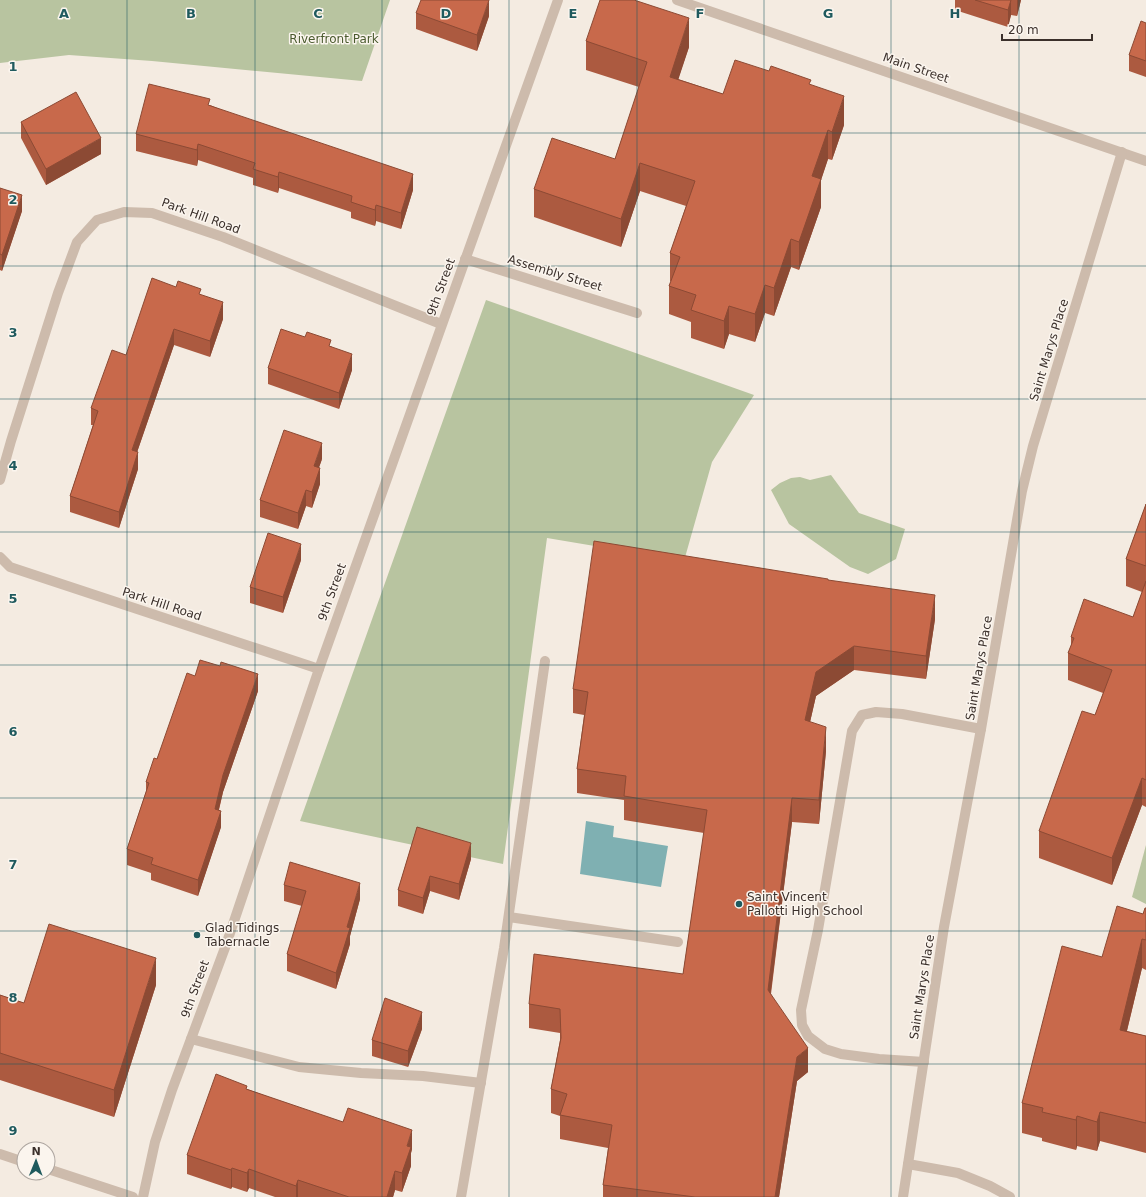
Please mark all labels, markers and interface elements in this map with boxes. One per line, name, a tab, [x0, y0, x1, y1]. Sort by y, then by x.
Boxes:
text: A	[59, 6, 69, 21]
text: B	[186, 6, 196, 21]
text: C	[313, 6, 323, 21]
text: D	[441, 6, 452, 21]
text: E	[569, 6, 577, 21]
text: F	[696, 6, 704, 21]
text: G	[823, 6, 833, 21]
text: H	[950, 6, 960, 21]
scale bar	[1002, 16, 1092, 42]
text: 20 m	[1008, 23, 1039, 37]
park label: Riverfront Park	[289, 32, 379, 46]
street label: Main Street	[881, 50, 951, 86]
text: 1	[8, 59, 18, 74]
text: 2	[8, 192, 18, 207]
street label: Park Hill Road	[160, 195, 242, 237]
street label: Assembly Street	[506, 252, 604, 294]
street label: 9th Street	[424, 256, 458, 318]
street label: Saint Marys Place	[1027, 297, 1071, 403]
text: 3	[8, 325, 18, 340]
text: 4	[8, 458, 18, 473]
street label: 9th Street	[315, 561, 349, 623]
street label: Park Hill Road	[121, 585, 203, 623]
text: 5	[8, 591, 18, 606]
street label: Saint Marys Place	[963, 615, 995, 721]
text: 6	[8, 724, 18, 739]
text: 7	[8, 857, 18, 872]
place label: Saint Vincent Pallotti High School	[747, 890, 863, 918]
marker: Saint Vincent Pallotti High School	[734, 899, 744, 909]
place label: Glad Tidings Tabernacle	[204, 921, 279, 949]
marker: Glad Tidings Tabernacle	[192, 930, 202, 940]
street label: Saint Marys Place	[907, 933, 937, 1041]
street label: 9th Street	[178, 958, 212, 1020]
text: 8	[8, 990, 18, 1005]
text: 9	[8, 1123, 18, 1138]
north arrow	[16, 1141, 56, 1181]
text: N	[31, 1145, 41, 1158]

